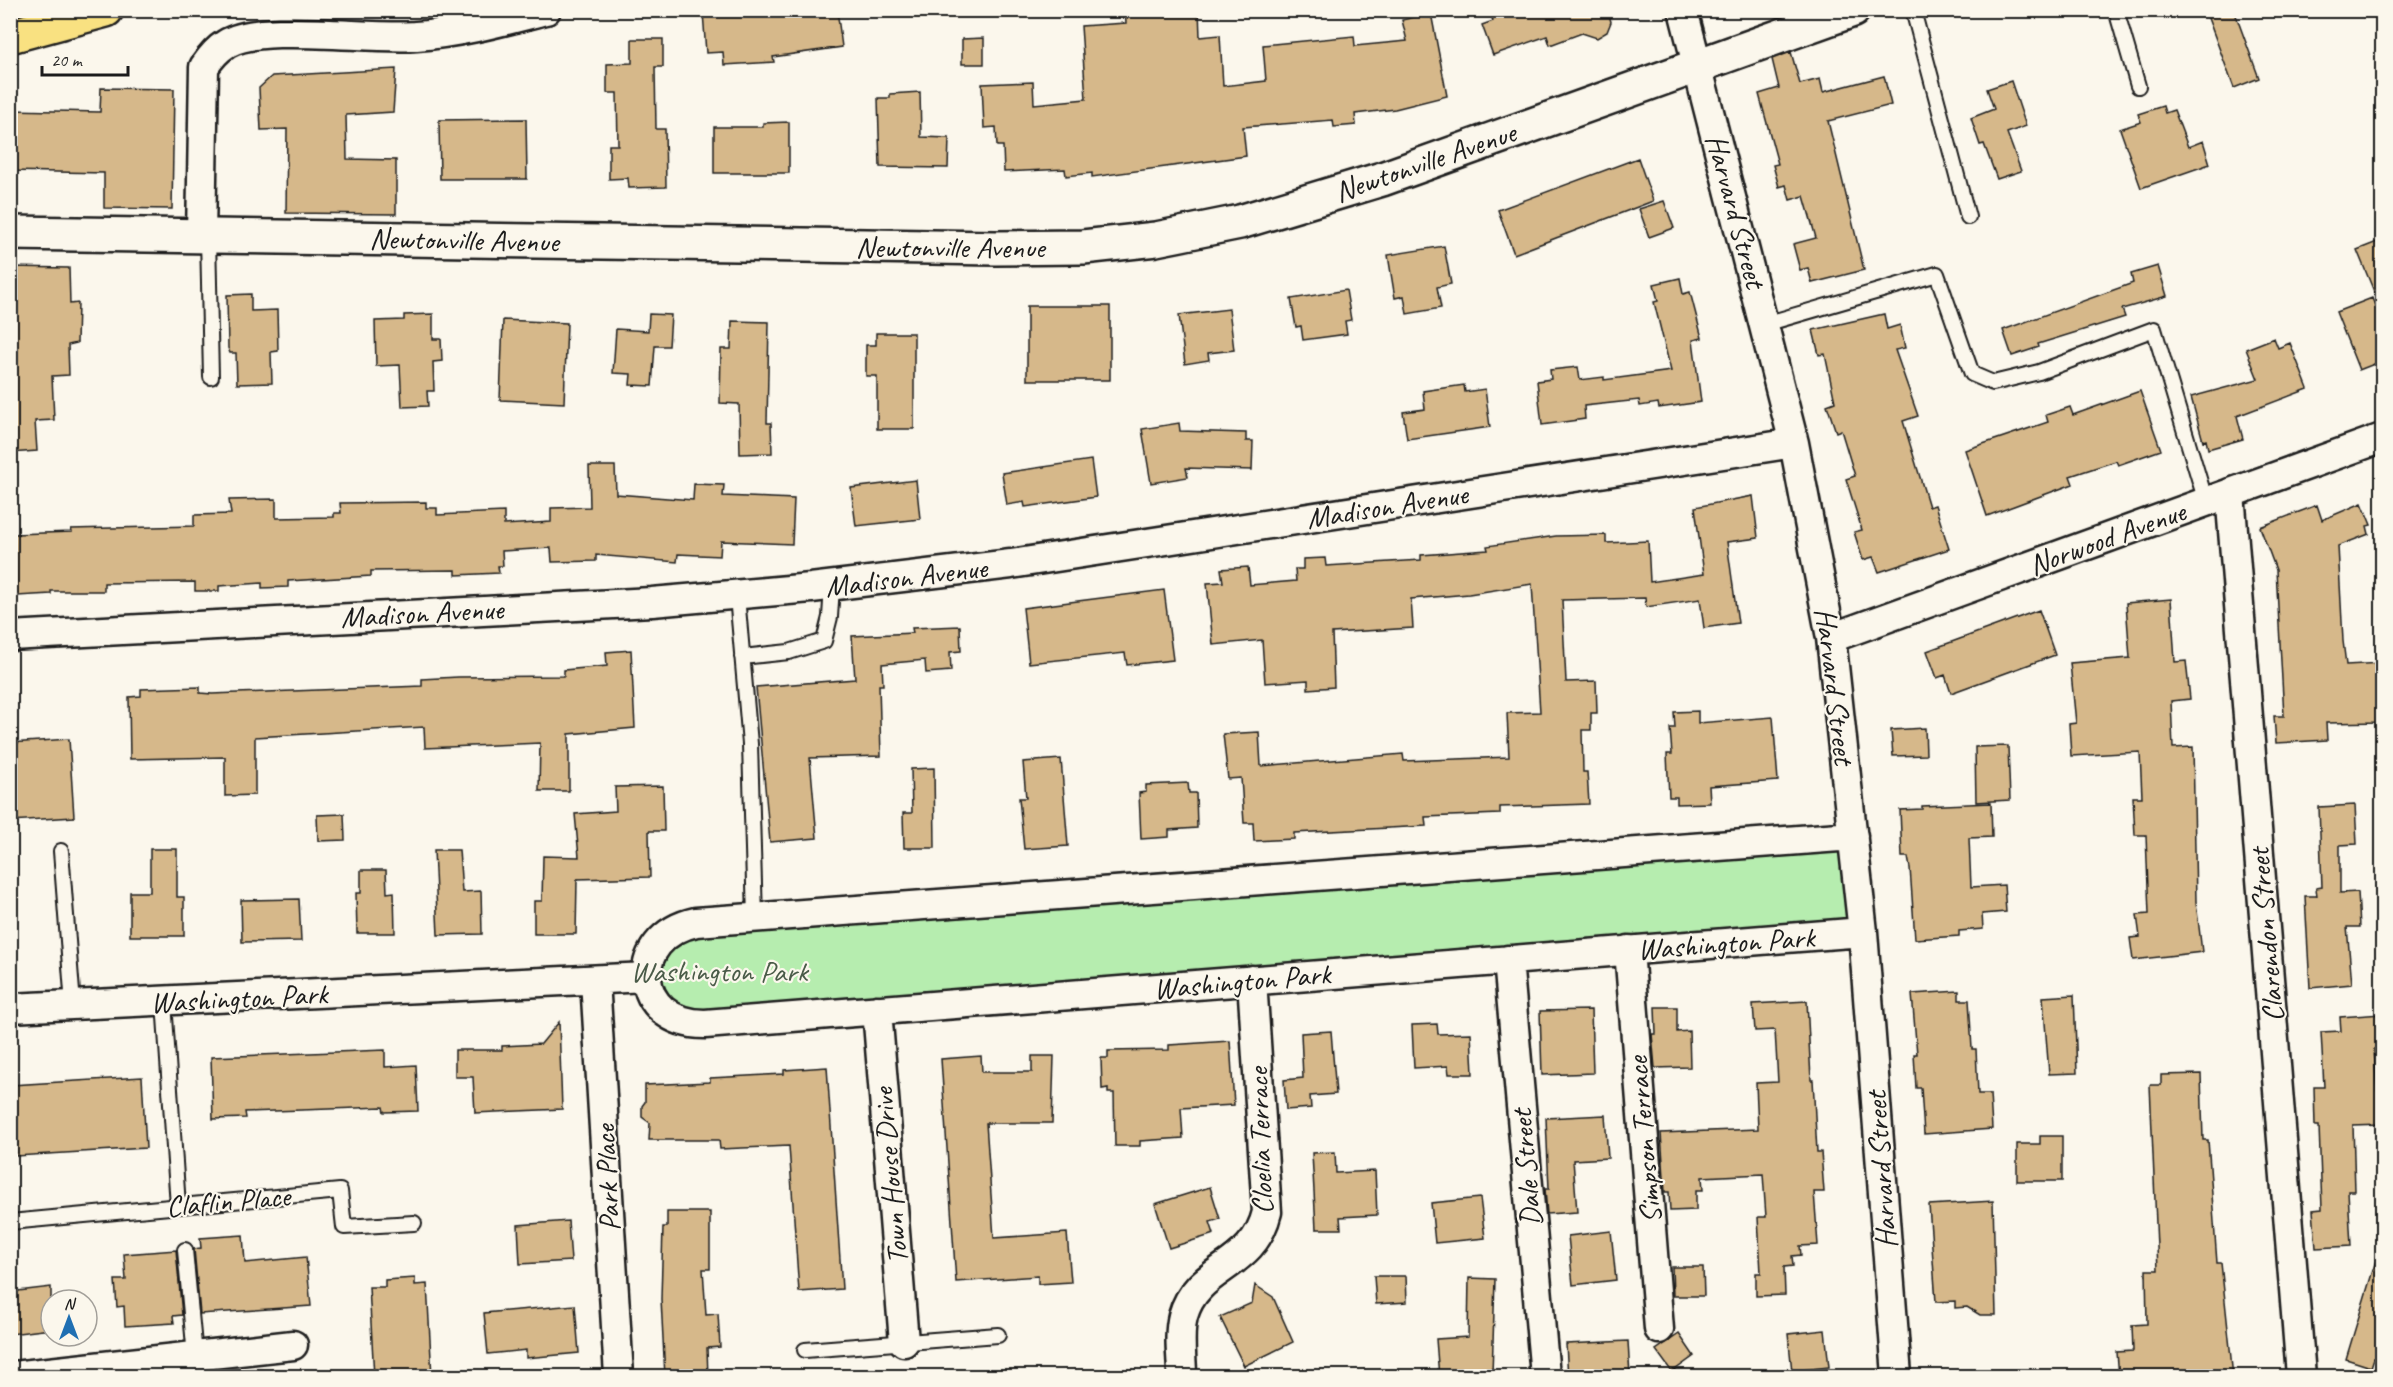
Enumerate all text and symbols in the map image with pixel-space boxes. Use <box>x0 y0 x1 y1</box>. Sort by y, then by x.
scale bar <box>42 39 128 77</box>
text: 20 m <box>51 49 84 71</box>
street label: Newtonville Avenue <box>1329 113 1523 211</box>
street label: Harvard Street <box>1697 130 1776 295</box>
street label: Newtonville Avenue <box>369 219 561 261</box>
street label: Newtonville Avenue <box>855 228 1047 266</box>
street label: Madison Avenue <box>1304 474 1473 537</box>
street label: Norwood Avenue <box>2023 491 2193 584</box>
street label: Madison Avenue <box>823 548 991 606</box>
street label: Madison Avenue <box>340 590 506 636</box>
street label: Harvard Street <box>1807 606 1864 769</box>
street label: Clarendon Street <box>2239 843 2293 1024</box>
street label: Washington Park <box>1636 918 1818 968</box>
park label: Washington Park <box>630 952 810 990</box>
street label: Washington Park <box>1152 954 1334 1008</box>
street label: Washington Park <box>150 974 331 1022</box>
street label: Simpson Terrace <box>1618 1053 1670 1225</box>
street label: Cloelia Terrace <box>1238 1065 1282 1215</box>
street label: Town House Drive <box>863 1084 917 1266</box>
street label: Harvard Street <box>1856 1087 1905 1250</box>
street label: Dale Street <box>1502 1105 1550 1228</box>
street label: Park Place <box>585 1122 629 1232</box>
street label: Claflin Place <box>164 1176 294 1225</box>
north arrow <box>39 1288 99 1348</box>
text: N <box>64 1294 77 1314</box>

